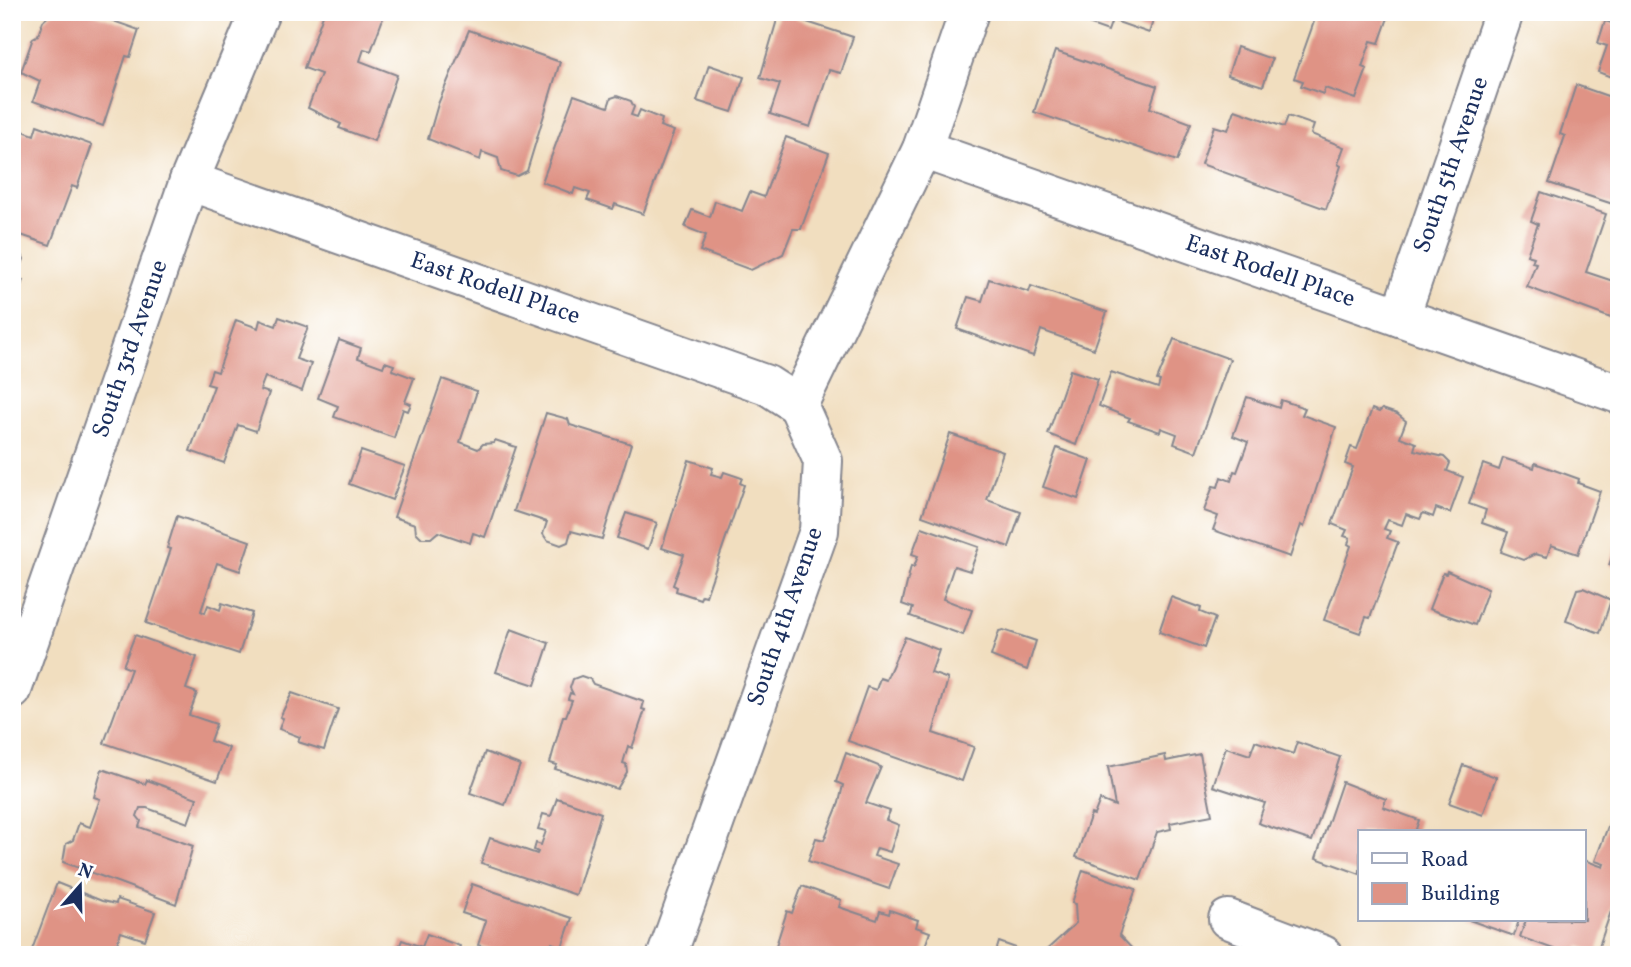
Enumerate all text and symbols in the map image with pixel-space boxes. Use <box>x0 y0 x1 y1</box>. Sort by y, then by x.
street label: South 5th Avenue <box>1406 72 1498 258</box>
street label: East Rodell Place <box>1180 227 1360 317</box>
street label: East Rodell Place <box>405 244 585 334</box>
street label: South 3rd Avenue <box>85 255 177 443</box>
street label: South 4th Avenue <box>739 523 833 711</box>
legend <box>1358 830 1586 922</box>
text: Road <box>1421 846 1468 875</box>
north arrow <box>46 852 116 922</box>
text: N <box>74 857 96 887</box>
text: Building <box>1421 880 1500 909</box>

